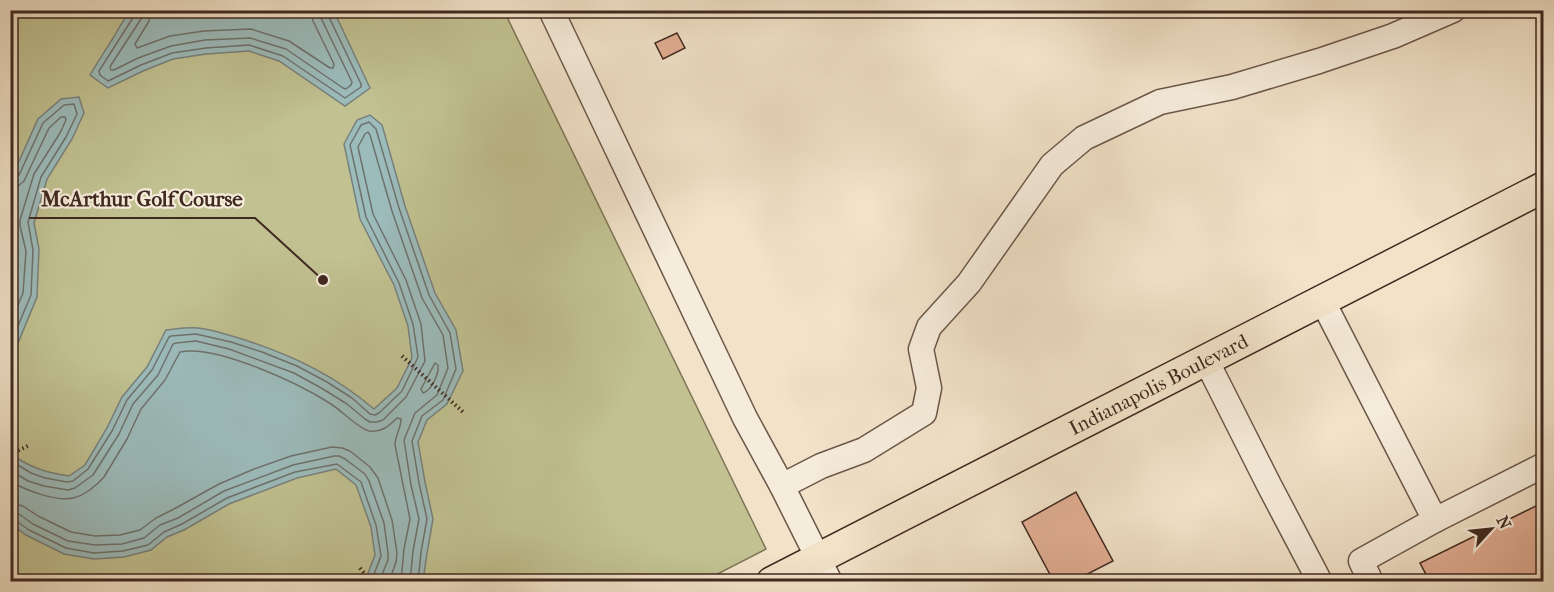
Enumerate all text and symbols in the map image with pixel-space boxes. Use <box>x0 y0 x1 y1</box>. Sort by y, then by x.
callout: McArthur Golf Course <box>29 179 255 218</box>
text: McArthur Golf Course <box>40 187 243 211</box>
street label: Indianapolis Boulevard <box>1065 328 1253 440</box>
north arrow <box>1461 499 1521 559</box>
text: N <box>1493 513 1516 533</box>

